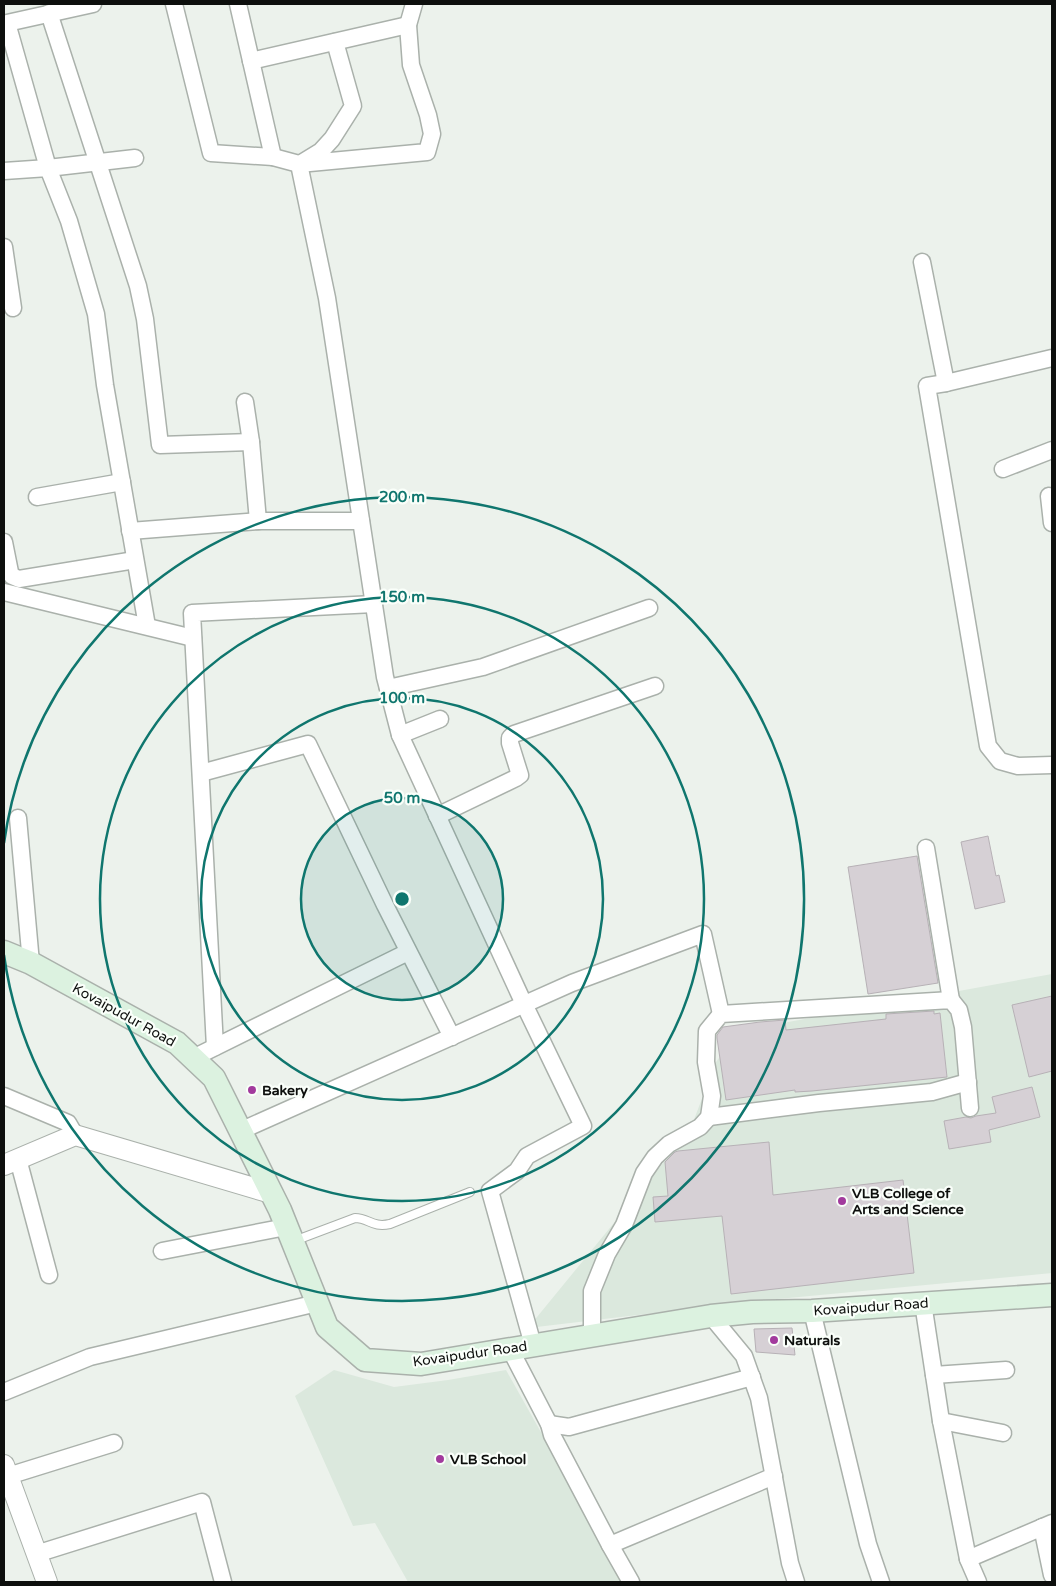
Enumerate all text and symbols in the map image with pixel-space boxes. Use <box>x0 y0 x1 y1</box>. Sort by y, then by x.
text: 200 m <box>379 488 425 506</box>
text: 150 m <box>379 588 425 606</box>
text: 100 m <box>379 689 425 707</box>
text: 50 m <box>384 789 420 807</box>
centre of rings <box>393 890 411 908</box>
street label: Kovaipudur Road <box>69 980 179 1050</box>
place label: Bakery <box>262 1082 308 1099</box>
marker: Bakery <box>246 1084 258 1096</box>
place label: VLB College of Arts and Science <box>852 1185 964 1218</box>
marker: VLB College of Arts and Science <box>836 1195 848 1207</box>
street label: Kovaipudur Road <box>813 1294 929 1320</box>
place label: Naturals <box>784 1332 841 1349</box>
marker: Naturals <box>768 1334 780 1346</box>
street label: Kovaipudur Road <box>412 1338 528 1370</box>
place label: VLB School <box>450 1451 526 1468</box>
marker: VLB School <box>434 1453 446 1465</box>

